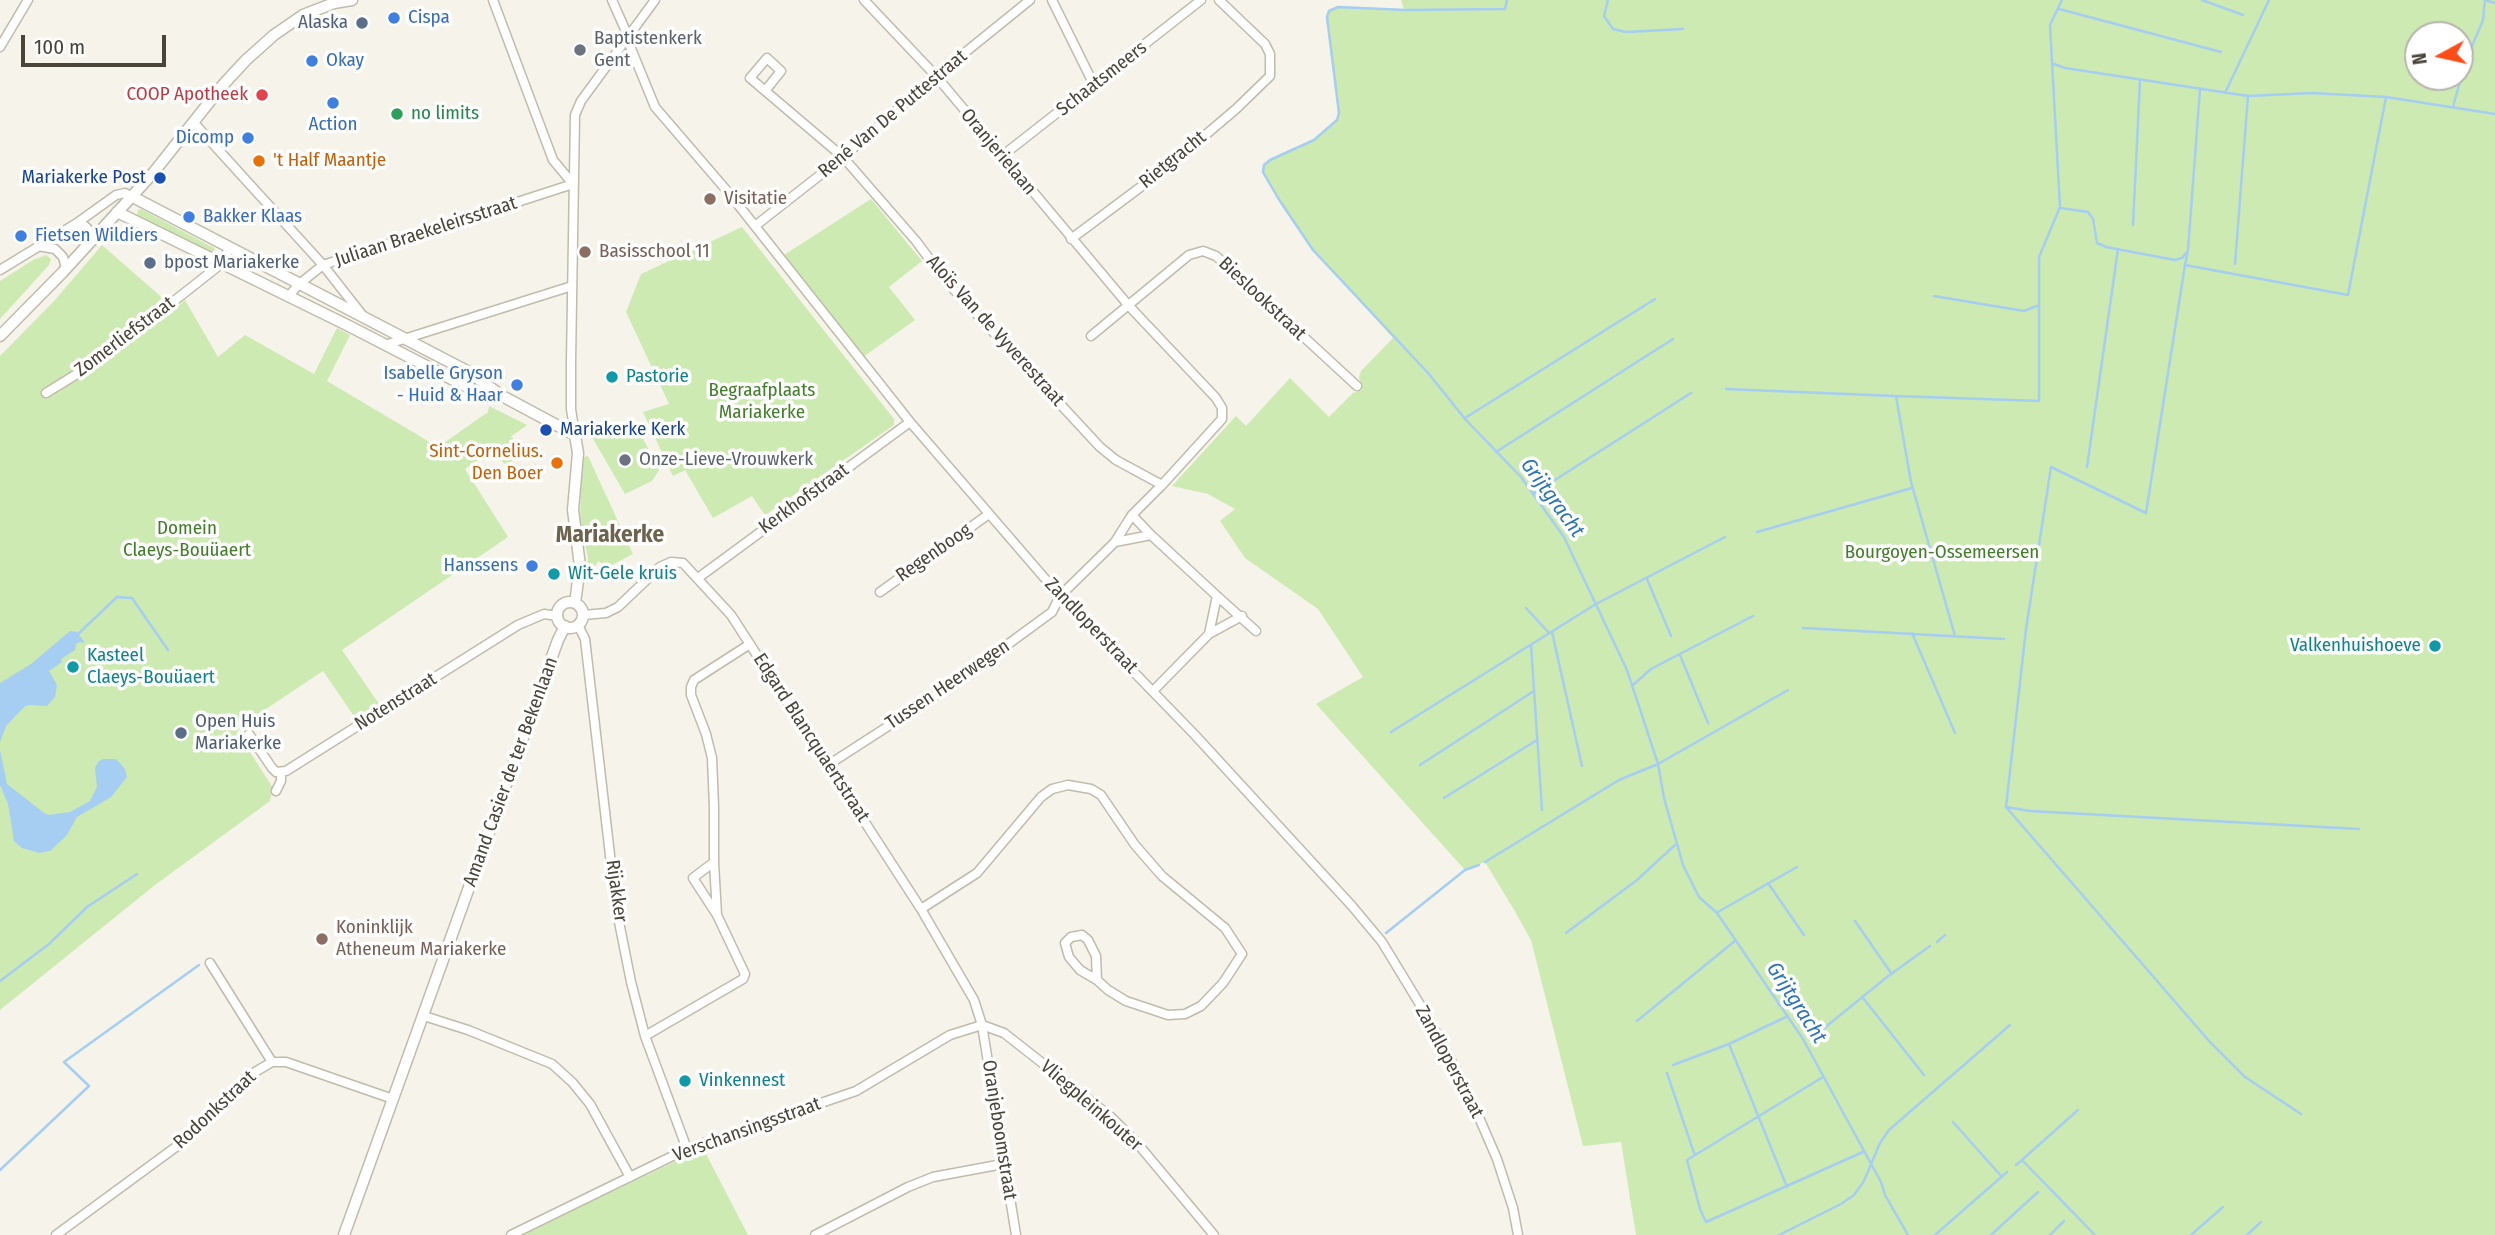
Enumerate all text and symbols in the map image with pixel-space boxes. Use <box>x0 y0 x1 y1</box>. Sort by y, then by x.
place label: Cispa <box>408 7 450 29</box>
marker: Cispa <box>386 10 402 26</box>
place label: Alaska <box>298 12 348 34</box>
marker: Alaska <box>354 15 370 31</box>
scale bar <box>24 21 170 65</box>
north arrow <box>2404 21 2474 91</box>
place label: Baptistenkerk Gent <box>594 28 702 72</box>
text: 100 m <box>34 34 85 60</box>
street label: Schaatsmeers <box>1052 37 1152 121</box>
marker: Baptistenkerk Gent <box>572 42 588 58</box>
street label: René Van De Puttestraat <box>814 45 972 183</box>
place label: Okay <box>326 50 364 72</box>
text: N <box>2408 51 2432 66</box>
marker: Okay <box>304 53 320 69</box>
place label: COOP Apotheek <box>127 84 248 106</box>
marker: COOP Apotheek <box>254 87 270 103</box>
marker: Action <box>325 95 341 111</box>
place label: no limits <box>411 103 479 125</box>
street label: Oranjerielaan <box>955 104 1041 200</box>
marker: no limits <box>389 106 405 122</box>
place label: Action <box>308 114 358 136</box>
street label: Rietgracht <box>1135 126 1211 194</box>
place label: Dicomp <box>176 127 234 149</box>
marker: Dicomp <box>240 130 256 146</box>
place label: 't Half Maantje <box>273 150 386 172</box>
marker: 't Half Maantje <box>251 153 267 169</box>
place label: Mariakerke Post <box>22 167 146 189</box>
marker: Mariakerke Post <box>152 170 168 186</box>
place label: Visitatie <box>724 188 787 210</box>
marker: Visitatie <box>702 191 718 207</box>
street label: Juliaan Braekeleirsstraat <box>332 192 520 272</box>
place label: Bakker Klaas <box>203 206 302 228</box>
marker: Bakker Klaas <box>181 209 197 225</box>
place label: Fietsen Wildiers <box>35 225 158 247</box>
marker: Fietsen Wildiers <box>13 228 29 244</box>
place label: Basisschool 11 <box>599 241 710 263</box>
marker: Basisschool 11 <box>577 244 593 260</box>
street label: Aloïs Van de Vyverestraat <box>921 251 1069 411</box>
place label: bpost Mariakerke <box>164 252 299 274</box>
street label: Bieslookstraat <box>1213 253 1311 345</box>
marker: bpost Mariakerke <box>142 255 158 271</box>
street label: Zomerliefstraat <box>71 292 179 382</box>
place label: Isabelle Gryson - Huid & Haar <box>383 363 503 407</box>
place label: Pastorie <box>626 366 689 388</box>
marker: Pastorie <box>604 369 620 385</box>
marker: Isabelle Gryson - Huid & Haar <box>509 377 525 393</box>
park label: Begraafplaats Mariakerke <box>709 380 815 424</box>
place label: Mariakerke Kerk <box>560 419 685 441</box>
marker: Mariakerke Kerk <box>538 422 554 438</box>
place label: Sint-Cornelius. Den Boer <box>429 441 543 485</box>
place label: Onze-Lieve-Vrouwkerk <box>639 449 813 471</box>
marker: Onze-Lieve-Vrouwkerk <box>617 452 633 468</box>
water label: Grijtgracht <box>1515 454 1589 542</box>
marker: Sint-Cornelius. Den Boer <box>549 455 565 471</box>
street label: Kerkhofstraat <box>755 459 853 539</box>
park label: Domein Claeys-Bouüaert <box>123 518 251 562</box>
street label: Regenboog <box>892 519 976 587</box>
district label: Mariakerke <box>556 522 664 550</box>
park label: Bourgoyen-Ossemeersen <box>1845 542 2039 564</box>
place label: Hanssens <box>444 555 518 577</box>
marker: Hanssens <box>524 558 540 574</box>
place label: Wit-Gele kruis <box>568 563 677 585</box>
marker: Wit-Gele kruis <box>546 566 562 582</box>
street label: Zandloperstraat <box>1040 573 1142 679</box>
street label: Tussen Heerwegen <box>882 635 1014 735</box>
place label: Valkenhuishoeve <box>2290 635 2421 657</box>
marker: Valkenhuishoeve <box>2427 638 2443 654</box>
place label: Kasteel Claeys-Bouüaert <box>87 645 215 689</box>
street label: Edgard Blancquaertstraat <box>748 649 874 827</box>
street label: Amand Casier de ter Bekenlaan <box>459 654 563 890</box>
marker: Kasteel Claeys-Bouüaert <box>65 659 81 675</box>
street label: Notenstraat <box>351 668 441 736</box>
place label: Open Huis Mariakerke <box>195 711 281 755</box>
marker: Open Huis Mariakerke <box>173 725 189 741</box>
street label: Rijakker <box>600 858 632 924</box>
place label: Koninklijk Atheneum Mariakerke <box>336 917 506 961</box>
marker: Koninklijk Atheneum Mariakerke <box>314 931 330 947</box>
water label: Grijtgracht <box>1760 958 1832 1048</box>
street label: Zandloperstraat <box>1410 1002 1488 1122</box>
street label: Vliegpleinkouter <box>1035 1056 1147 1156</box>
street label: Oranjeboomstraat <box>977 1058 1021 1202</box>
street label: Rodonkstraat <box>169 1066 261 1154</box>
place label: Vinkennest <box>699 1070 785 1092</box>
marker: Vinkennest <box>677 1073 693 1089</box>
street label: Verschansingsstraat <box>670 1093 824 1167</box>

